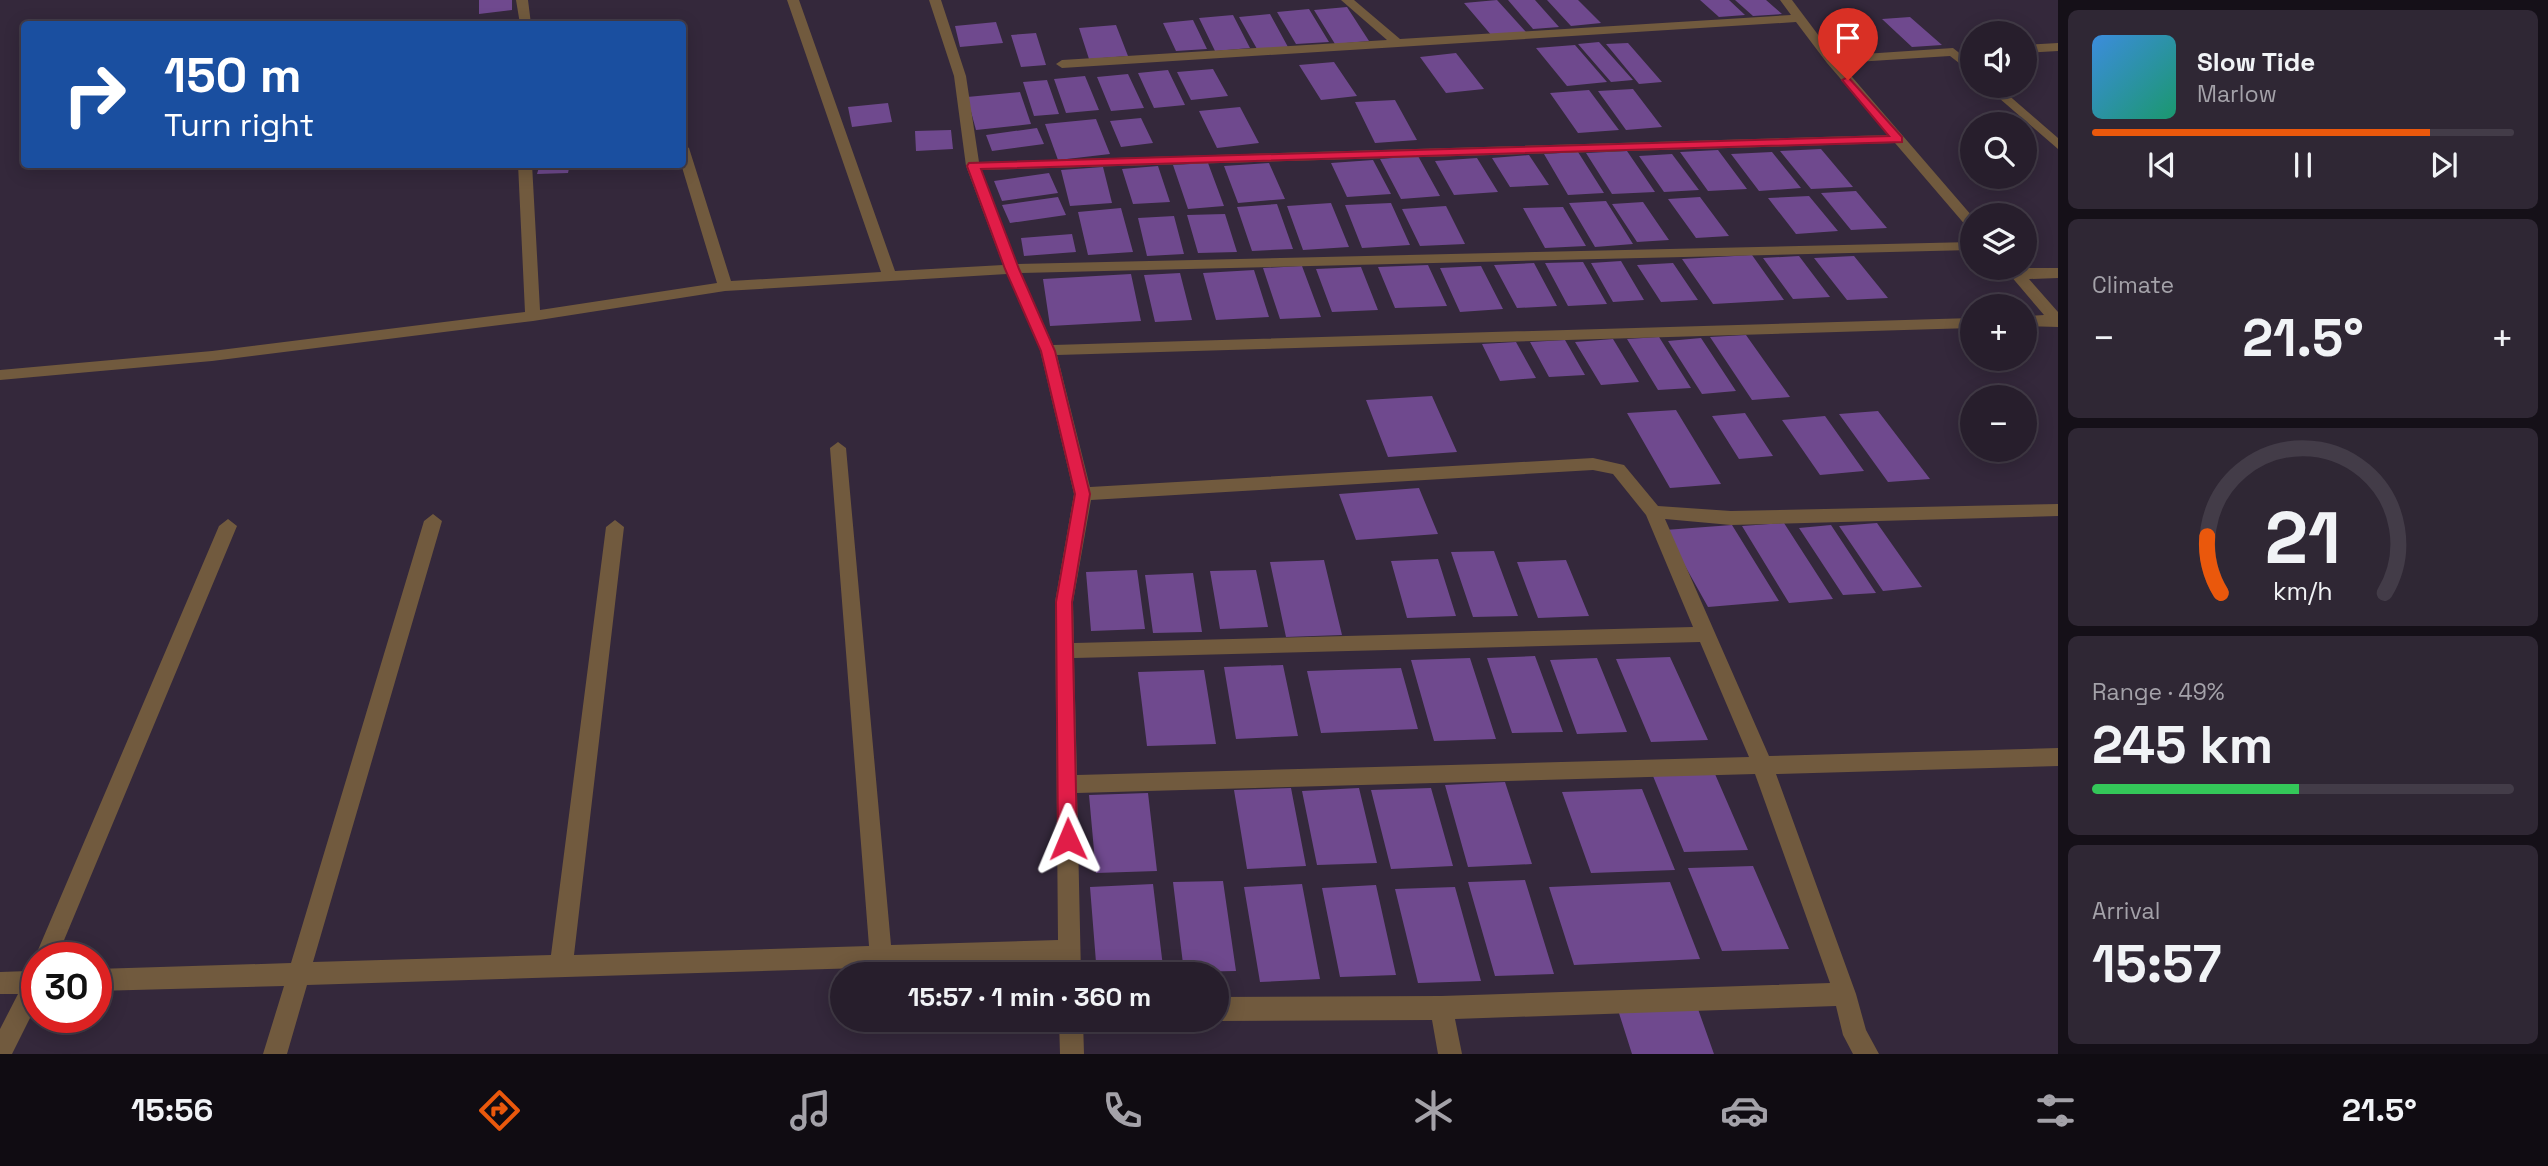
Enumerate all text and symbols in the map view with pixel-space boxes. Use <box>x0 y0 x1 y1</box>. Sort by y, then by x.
pin <box>1818 8 1878 80</box>
icon: arrive <box>1829 19 1867 57</box>
map controls <box>1960 21 2037 462</box>
button: sound <box>1960 21 2037 98</box>
text: 150 m <box>164 44 302 106</box>
text: Slow Tide <box>2197 45 2315 79</box>
icon: right <box>49 49 140 140</box>
text: Marlow <box>2197 79 2277 109</box>
text: Turn right <box>164 105 314 145</box>
button: search <box>1960 112 2037 189</box>
icon: previous <box>2143 146 2181 184</box>
icon: pause <box>2284 146 2322 184</box>
icon: next <box>2425 146 2463 184</box>
button: layers <box>1960 203 2037 280</box>
text: Climate <box>2092 270 2174 300</box>
button: + <box>1960 294 2037 371</box>
text: 21.5° <box>2242 305 2364 371</box>
text: − <box>2092 314 2116 362</box>
text: + <box>2490 314 2514 362</box>
button: − <box>1960 385 2037 462</box>
text: 21 <box>2265 491 2341 584</box>
text: km/h <box>2273 575 2333 607</box>
text: Range · 49% <box>2092 677 2225 707</box>
text: 245 km <box>2092 712 2273 778</box>
position arrow <box>1031 802 1105 876</box>
text: Arrival <box>2092 896 2160 926</box>
text: 15:57 <box>2092 931 2222 997</box>
speed limit sign: 30 <box>21 942 112 1033</box>
text: 15:57 · 1 min · 360 m <box>908 980 1151 1014</box>
icon: directions <box>475 1086 524 1135</box>
icon: music <box>786 1086 835 1135</box>
icon: phone <box>1098 1086 1147 1135</box>
icon: climate <box>1409 1086 1458 1135</box>
icon: car <box>1720 1086 1769 1135</box>
icon: filters <box>2031 1086 2080 1135</box>
text: 15:56 <box>131 1090 213 1130</box>
text: 21.5° <box>2342 1090 2417 1130</box>

